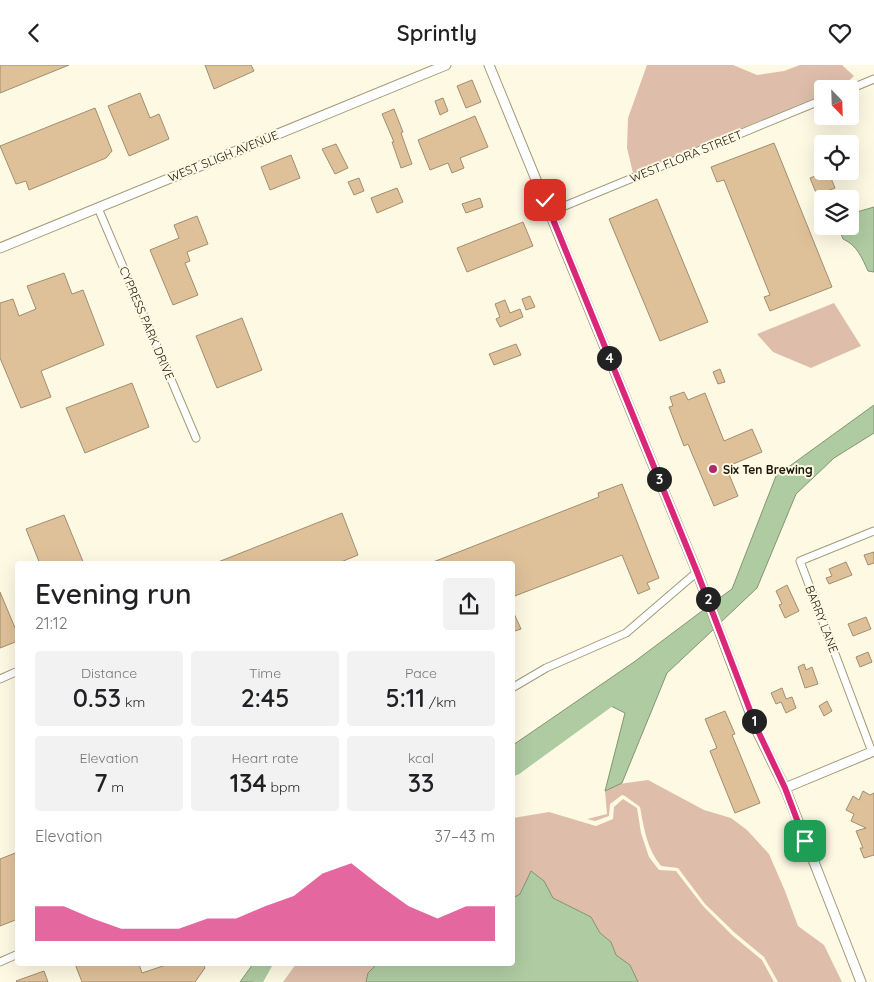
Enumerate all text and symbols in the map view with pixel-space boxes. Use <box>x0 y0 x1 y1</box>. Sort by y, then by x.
icon: back <box>20 19 48 47</box>
text: Sprintly <box>397 19 477 47</box>
icon: heart <box>826 19 854 47</box>
north arrow <box>814 80 859 125</box>
map controls <box>814 80 859 235</box>
street label: WEST SLIGH AVENUE <box>166 127 281 185</box>
street label: WEST FLORA STREET <box>628 127 744 185</box>
button: locate <box>814 135 859 180</box>
pin <box>524 179 566 221</box>
icon: check <box>531 186 559 214</box>
button: layers <box>814 190 859 235</box>
street label: CYPRESS PARK DRIVE <box>116 264 178 382</box>
pin: 4 <box>596 345 622 371</box>
text: 4 <box>605 349 614 367</box>
place label: Six Ten Brewing <box>723 462 813 477</box>
marker: Six Ten Brewing <box>707 463 719 475</box>
pin: 3 <box>646 467 672 491</box>
text: 3 <box>656 470 663 488</box>
text: Evening run <box>35 576 192 611</box>
button: share <box>443 578 495 630</box>
street label: BARRY LANE <box>802 583 842 655</box>
pin: 2 <box>696 587 720 611</box>
text: 2 <box>705 590 712 608</box>
text: 21:12 <box>35 613 68 633</box>
text: Distance <box>81 664 137 682</box>
text: Time <box>249 664 281 682</box>
text: Pace <box>405 664 437 682</box>
text: 0.53 <box>73 682 121 713</box>
text: 2:45 <box>241 682 289 713</box>
text: 5:11 <box>386 682 425 713</box>
text: km <box>121 693 145 711</box>
text: /km <box>425 693 456 711</box>
pin: 1 <box>742 709 766 733</box>
text: 1 <box>752 712 757 730</box>
text: Elevation <box>79 749 139 767</box>
text: Heart rate <box>232 749 298 767</box>
text: kcal <box>408 749 434 767</box>
text: 7 <box>94 767 107 798</box>
text: 134 <box>230 767 267 798</box>
text: 33 <box>408 767 434 798</box>
text: m <box>107 778 124 796</box>
text: bpm <box>267 778 300 796</box>
pin <box>784 820 826 862</box>
text: Elevation <box>35 826 102 846</box>
text: 37–43 m <box>434 826 495 846</box>
icon: arrive <box>791 827 819 855</box>

